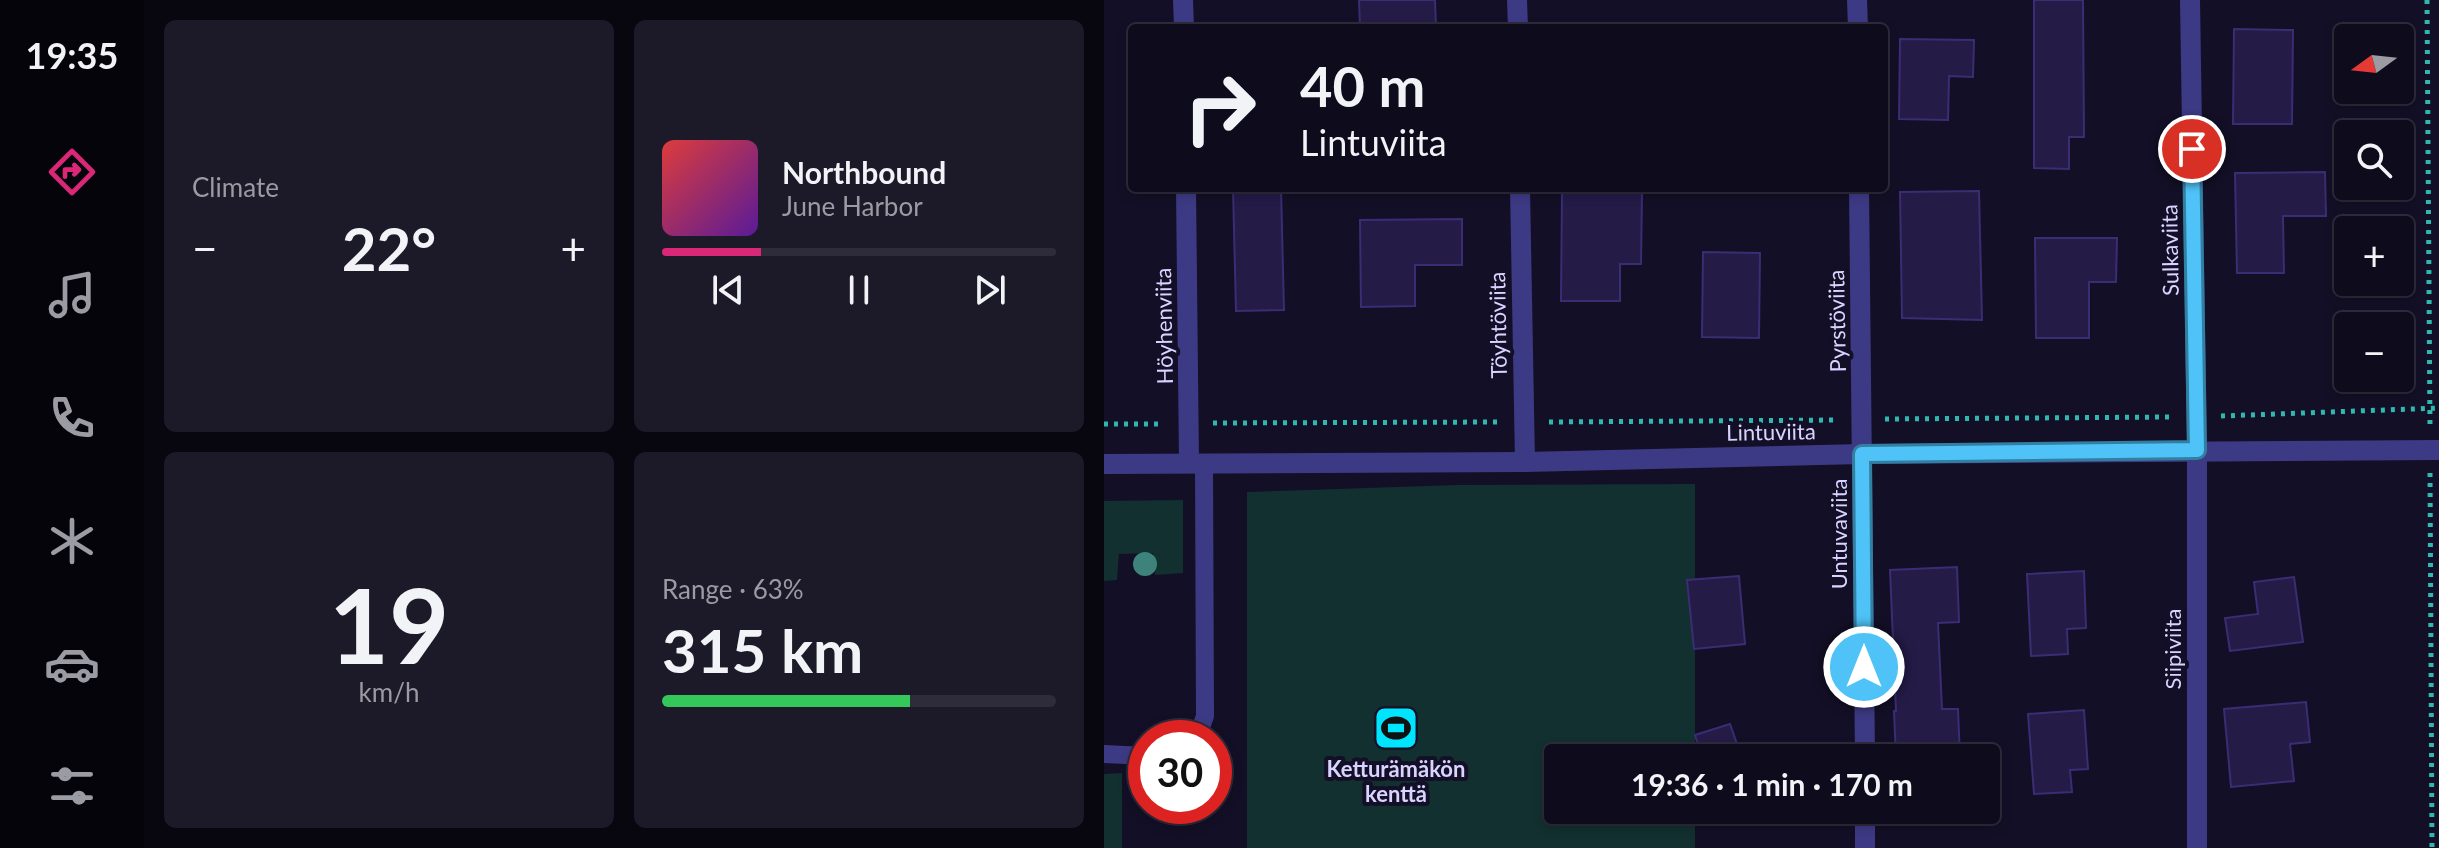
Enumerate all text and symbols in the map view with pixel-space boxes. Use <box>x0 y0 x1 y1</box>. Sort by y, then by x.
north arrow <box>2334 24 2414 104</box>
map controls <box>2334 24 2414 392</box>
text: 19:35 <box>26 33 118 77</box>
text: 40 m <box>1300 52 1425 119</box>
icon: right <box>1168 56 1272 160</box>
pin <box>2158 115 2226 183</box>
text: Lintuviita <box>1300 120 1447 164</box>
button: search <box>2334 120 2414 200</box>
icon: arrive <box>2170 127 2214 171</box>
icon: directions <box>44 144 100 200</box>
text: Northbound <box>782 154 946 190</box>
text: Climate <box>192 171 279 203</box>
text: June Harbor <box>782 190 923 222</box>
street label: Sulkaviita <box>2155 204 2184 296</box>
text: 22° <box>342 212 436 284</box>
button: + <box>2334 216 2414 296</box>
text: − <box>192 222 218 274</box>
text: + <box>560 222 586 274</box>
icon: music <box>44 267 100 323</box>
street label: Höyhenviita <box>1149 267 1178 385</box>
icon: previous <box>706 268 750 312</box>
icon: pause <box>837 268 881 312</box>
icon: next <box>968 268 1012 312</box>
street label: Pyrstöviita <box>1822 269 1851 373</box>
street label: Töyhtöviita <box>1483 271 1512 379</box>
button: − <box>2334 312 2414 392</box>
icon: phone <box>44 390 100 446</box>
street label: Lintuviita <box>1726 417 1816 446</box>
street label: Untuvaviita <box>1825 479 1852 589</box>
icon: climate <box>44 513 100 569</box>
text: 19 <box>329 561 449 686</box>
text: Range · 63% <box>662 573 804 605</box>
street label: Siipiviita <box>2159 609 2186 689</box>
text: 315 km <box>662 614 863 686</box>
position arrow <box>1822 625 1906 709</box>
icon: car <box>44 636 100 692</box>
text: km/h <box>359 676 419 708</box>
sports icon: Ketturämäkön kenttä <box>1372 704 1420 752</box>
speed limit sign: 30 <box>1128 720 1232 824</box>
place label: Ketturämäkön kenttä <box>1327 755 1465 807</box>
icon: filters <box>44 758 100 814</box>
text: 19:36 · 1 min · 170 m <box>1631 766 1913 802</box>

